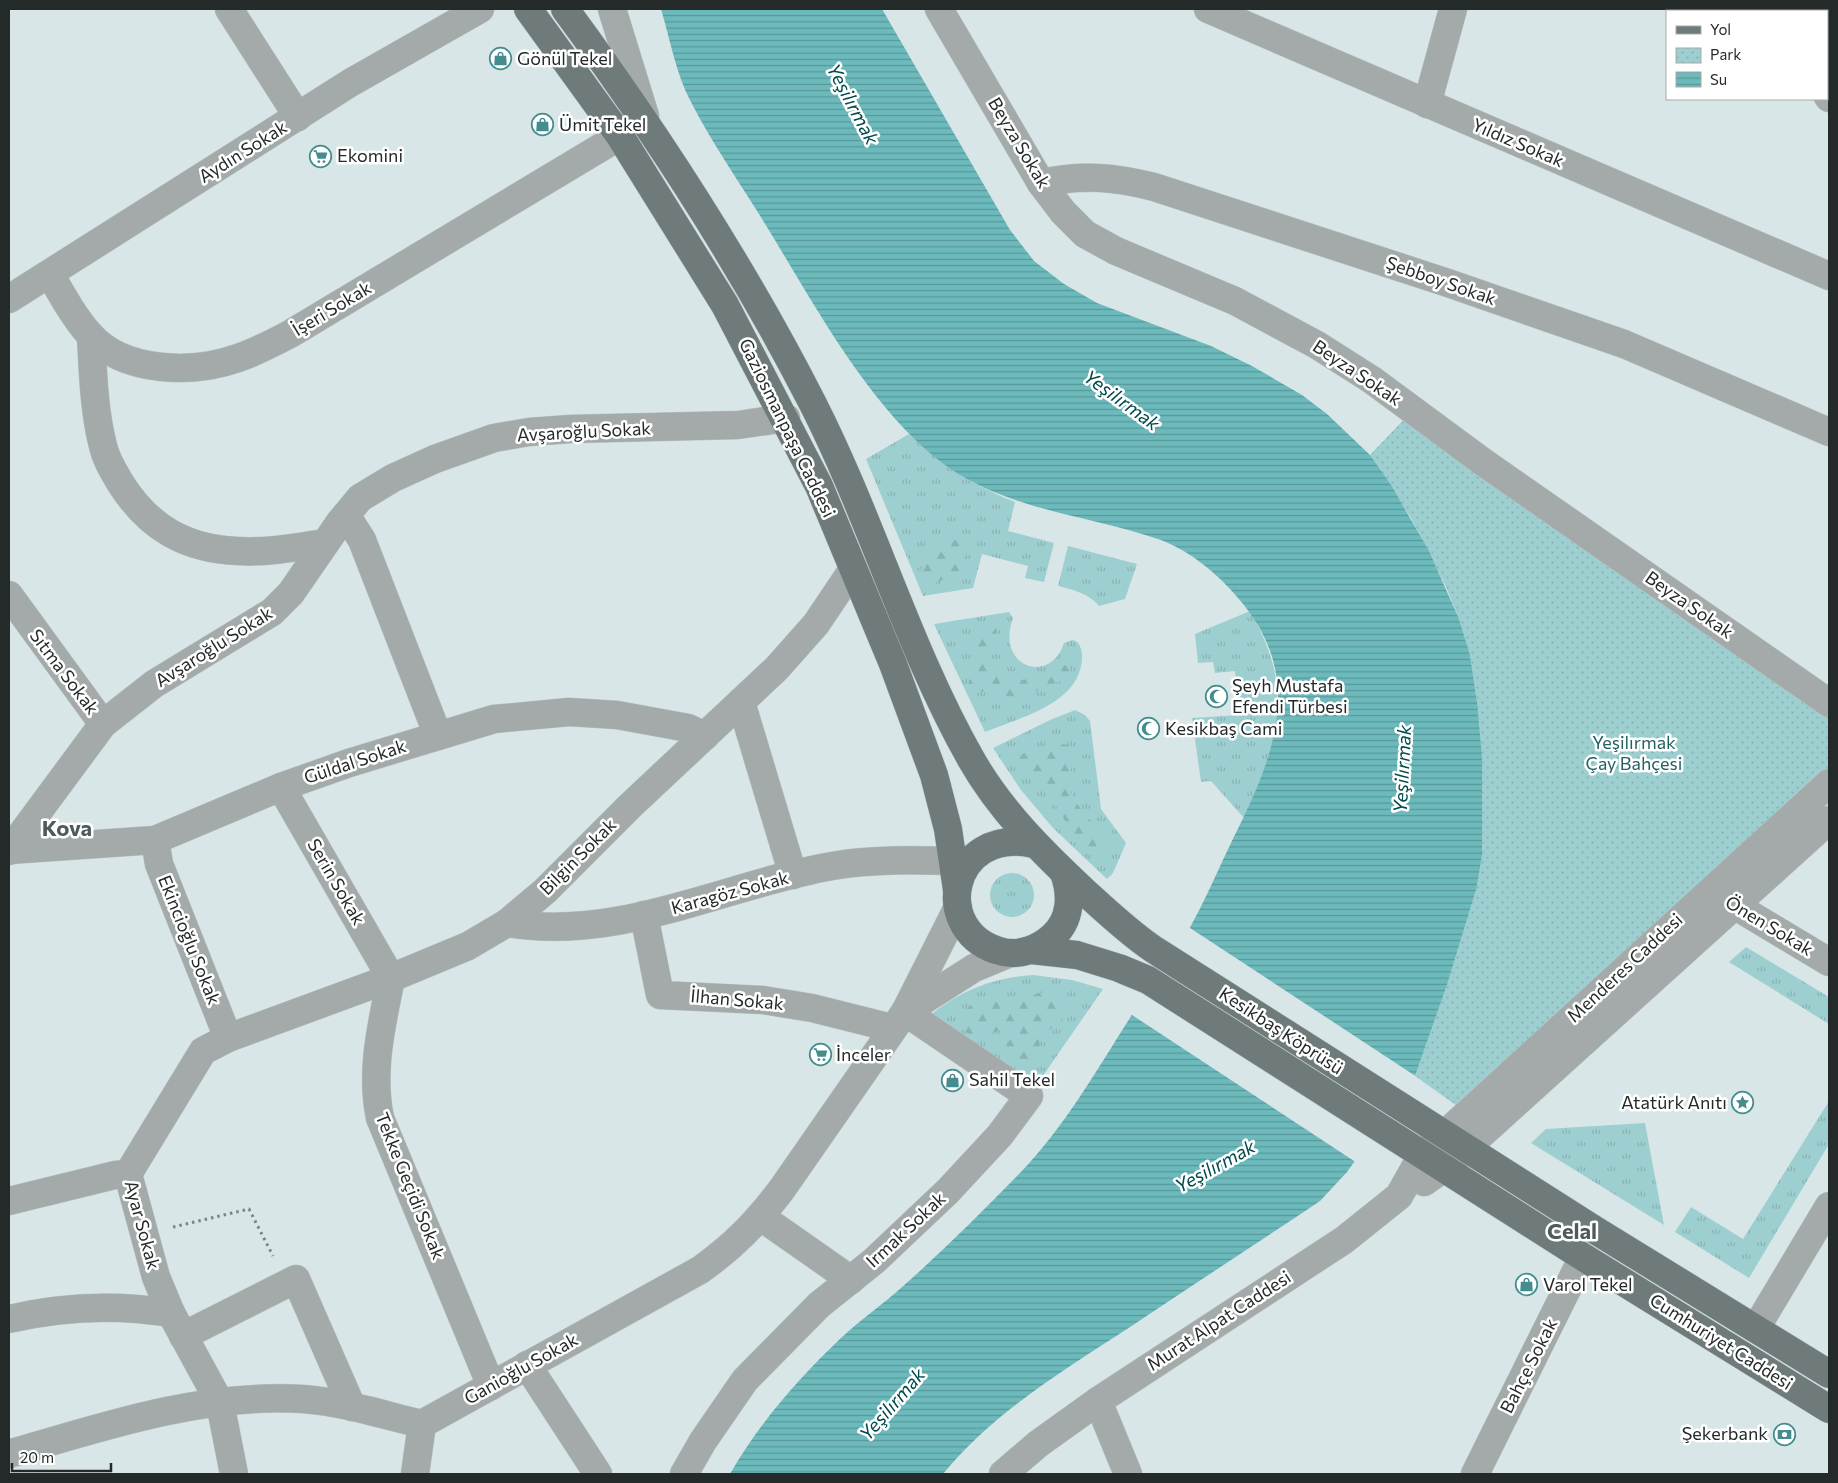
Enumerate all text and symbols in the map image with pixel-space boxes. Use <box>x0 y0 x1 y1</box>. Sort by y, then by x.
legend <box>1666 10 1828 100</box>
text: Yol <box>1710 20 1731 38</box>
text: Park <box>1710 45 1741 63</box>
shop icon: Gönül Tekel <box>489 47 513 71</box>
place label: Gönül Tekel <box>517 47 612 69</box>
water label: Yeşilırmak <box>823 59 885 149</box>
text: Su <box>1710 70 1727 88</box>
street label: Beyza Sokak <box>984 93 1056 192</box>
shop icon: Ümit Tekel <box>531 113 555 137</box>
place label: Ümit Tekel <box>559 113 646 135</box>
street label: Yıldız Sokak <box>1469 113 1568 171</box>
street label: Aydın Sokak <box>194 115 291 187</box>
supermarket icon: Ekomini <box>309 144 333 168</box>
place label: Ekomini <box>337 144 403 166</box>
street label: Şebboy Sokak <box>1383 251 1499 309</box>
street label: İşeri Sokak <box>288 276 375 340</box>
street label: Beyza Sokak <box>1309 334 1406 410</box>
street label: Gaziosmanpaşa Caddesi <box>735 335 841 521</box>
water label: Yeşilırmak <box>1080 364 1165 435</box>
street label: Avşaroğlu Sokak <box>516 416 652 445</box>
street label: Beyza Sokak <box>1641 566 1738 643</box>
street label: Avşaroğlu Sokak <box>151 601 276 691</box>
street label: Sıtma Sokak <box>26 624 104 719</box>
place label: Şeyh Mustafa Efendi Türbesi <box>1232 674 1348 717</box>
mosque icon: Şeyh Mustafa Efendi Türbesi <box>1204 684 1228 708</box>
mosque icon: Kesikbaş Cami <box>1137 717 1161 741</box>
place label: Kesikbaş Cami <box>1165 717 1282 739</box>
water label: Yeşilırmak <box>1388 723 1415 814</box>
park label: Yeşilırmak Çay Bahçesi <box>1586 731 1682 774</box>
street label: Güldal Sokak <box>301 734 409 788</box>
street label: Bilgin Sokak <box>534 813 620 899</box>
district label: Kova <box>42 814 92 841</box>
street label: Serin Sokak <box>303 834 370 929</box>
street label: Karagöz Sokak <box>669 866 791 918</box>
street label: Ekincioğlu Sokak <box>154 872 226 1008</box>
street label: Önen Sokak <box>1722 890 1818 960</box>
street label: Menderes Caddesi <box>1562 908 1687 1026</box>
street label: Kesikbaş Köprüsü <box>1215 982 1348 1078</box>
street label: İlhan Sokak <box>690 984 785 1014</box>
supermarket icon: İnceler <box>808 1043 832 1067</box>
place label: İnceler <box>836 1043 891 1065</box>
shop icon: Sahil Tekel <box>941 1068 965 1092</box>
place label: Sahil Tekel <box>969 1068 1055 1090</box>
place label: Atatürk Anıtı <box>1621 1091 1727 1113</box>
place icon: Atatürk Anıtı <box>1731 1091 1755 1115</box>
street label: Tekke Geçidi Sokak <box>371 1109 451 1263</box>
water label: Yeşilırmak <box>1170 1134 1260 1197</box>
street label: Ayar Sokak <box>121 1178 165 1272</box>
street label: Irmak Sokak <box>861 1187 950 1272</box>
district label: Celal <box>1547 1217 1597 1244</box>
street label: Murat Alpat Caddesi <box>1142 1265 1295 1375</box>
shop icon: Varol Tekel <box>1515 1273 1539 1297</box>
place label: Varol Tekel <box>1543 1273 1633 1295</box>
street label: Cumhuriyet Caddesi <box>1646 1288 1797 1394</box>
street label: Bahçe Sokak <box>1495 1314 1561 1417</box>
street label: Ganioğlu Sokak <box>460 1328 581 1408</box>
water label: Yeşilırmak <box>854 1362 930 1445</box>
place label: Şekerbank <box>1682 1422 1768 1444</box>
bank icon: Şekerbank <box>1772 1422 1796 1446</box>
scale bar <box>12 1440 111 1472</box>
text: 20 m <box>20 1448 54 1466</box>

